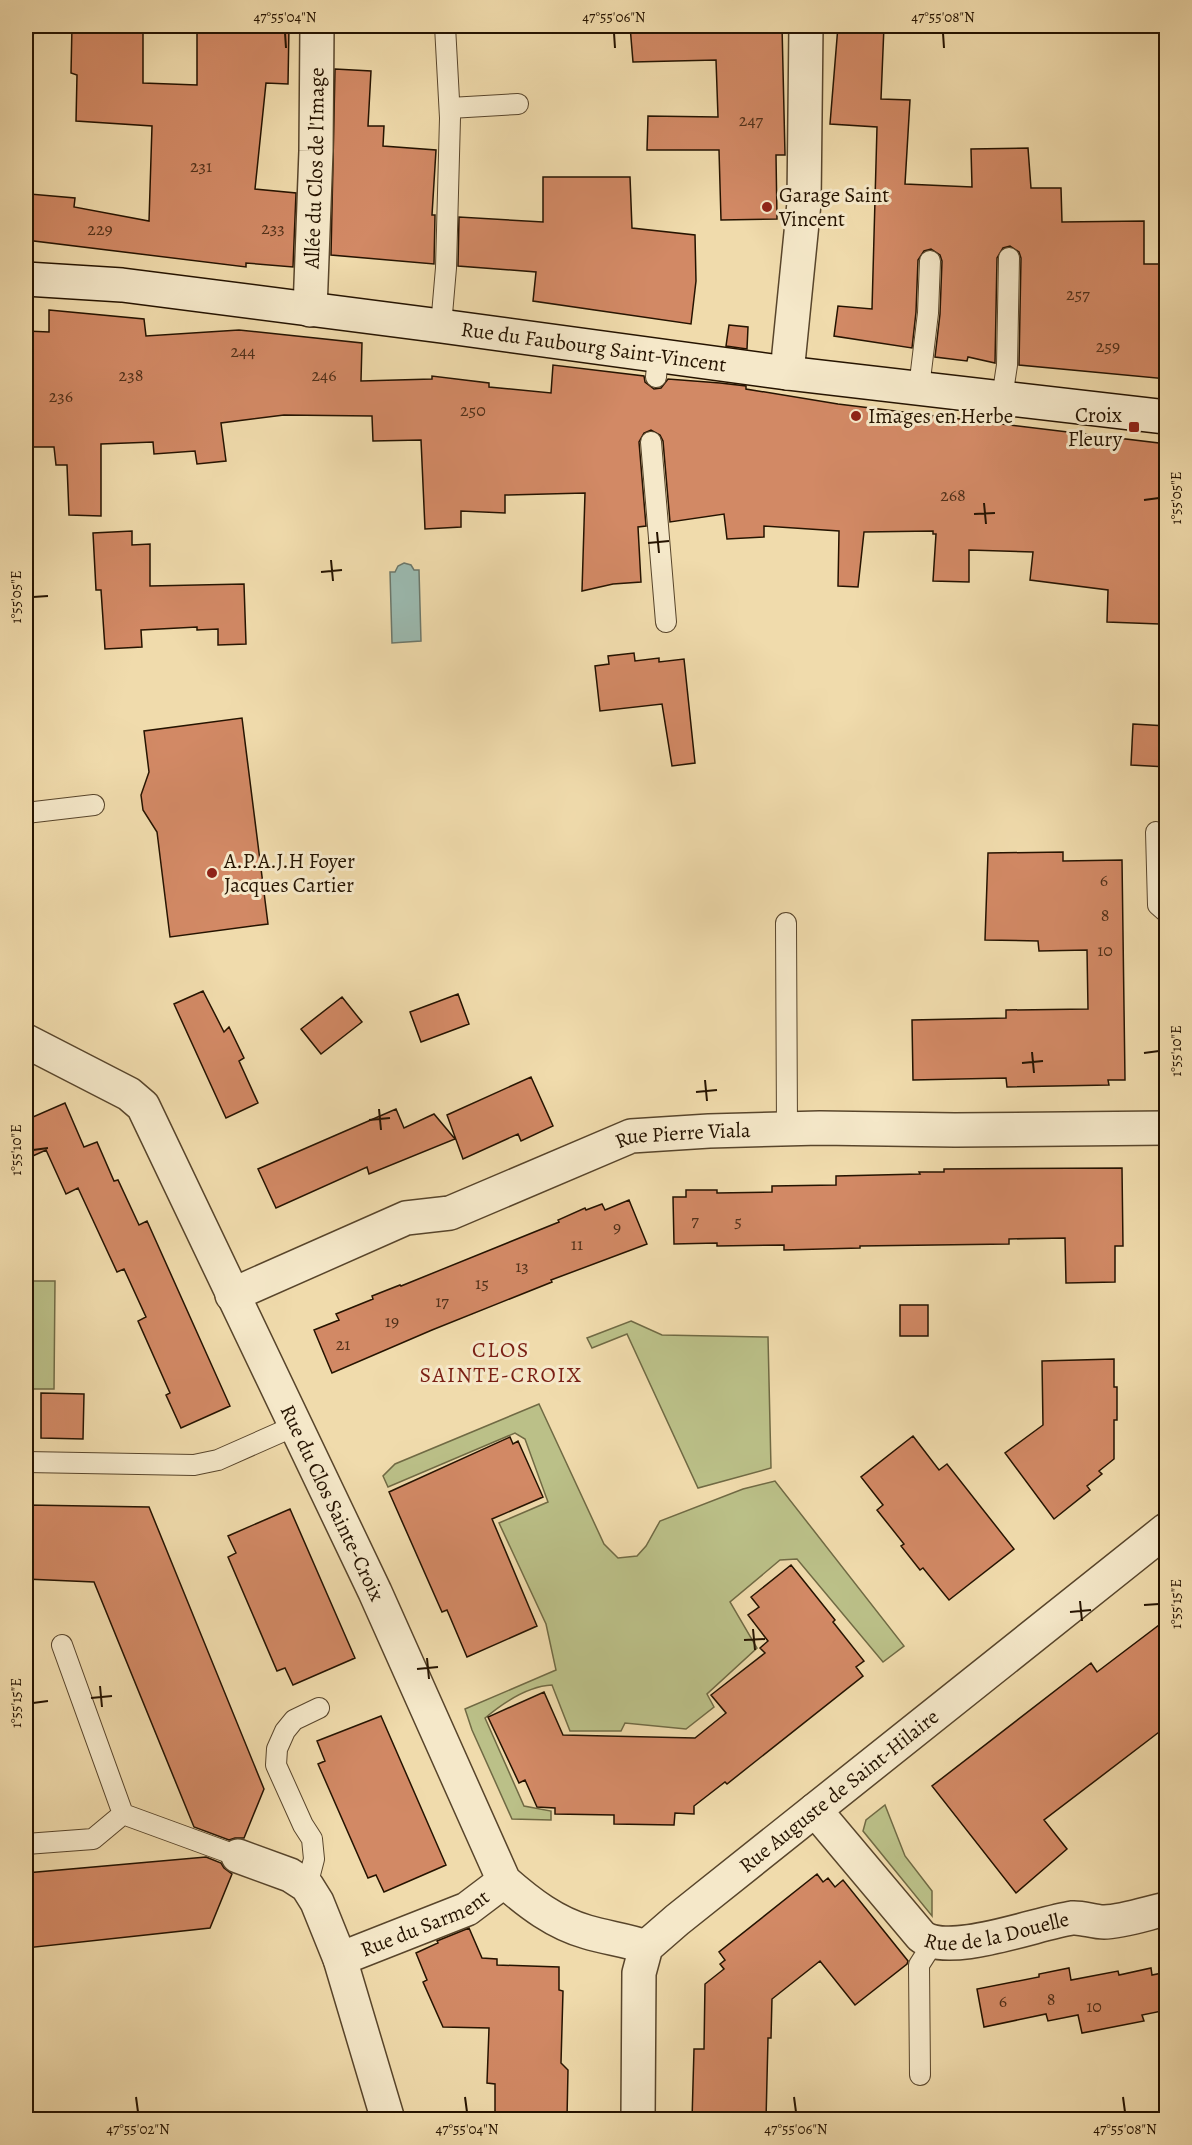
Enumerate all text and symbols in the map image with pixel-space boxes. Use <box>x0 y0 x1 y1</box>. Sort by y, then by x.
text: 47°55'04"N <box>253 7 317 27</box>
text: 47°55'06"N <box>582 7 646 27</box>
text: 47°55'08"N <box>911 7 975 27</box>
street label: Allée du Clos de l'Image <box>298 67 331 270</box>
house number: 247 <box>739 108 764 132</box>
house number: 231 <box>190 154 212 178</box>
place label: Garage Saint Vincent <box>778 181 889 233</box>
marker: Garage Saint Vincent <box>760 200 774 214</box>
house number: 233 <box>261 216 285 240</box>
house number: 229 <box>87 217 113 241</box>
house number: 257 <box>1066 282 1090 306</box>
street label: Rue du Faubourg Saint-Vincent <box>459 315 728 379</box>
house number: 259 <box>1096 334 1120 358</box>
house number: 244 <box>231 339 255 363</box>
house number: 238 <box>119 363 143 387</box>
house number: 246 <box>311 363 337 387</box>
house number: 236 <box>49 384 73 408</box>
house number: 250 <box>460 398 486 422</box>
place label: Croix Fleury <box>1068 401 1123 453</box>
place label: Images en Herbe <box>868 402 1013 430</box>
marker: Images en Herbe <box>849 409 863 423</box>
marker: Croix Fleury <box>1127 420 1141 434</box>
text: 1°55'05"E <box>1166 472 1186 524</box>
house number: 268 <box>940 483 966 507</box>
text: 1°55'05"E <box>6 571 26 623</box>
place label: A.P.A.J.H Foyer Jacques Cartier <box>223 847 355 899</box>
marker: A.P.A.J.H Foyer Jacques Cartier <box>205 866 219 880</box>
house number: 6 <box>1100 868 1108 892</box>
house number: 8 <box>1101 903 1109 927</box>
house number: 10 <box>1097 938 1113 962</box>
text: 1°55'10"E <box>1166 1025 1186 1077</box>
street label: Rue Pierre Viala <box>611 1116 751 1155</box>
text: 1°55'10"E <box>6 1124 26 1176</box>
house number: 7 <box>691 1208 699 1232</box>
house number: 5 <box>734 1209 742 1233</box>
house number: 9 <box>613 1215 621 1239</box>
house number: 11 <box>571 1232 583 1256</box>
house number: 13 <box>515 1254 529 1278</box>
house number: 15 <box>475 1271 489 1295</box>
house number: 17 <box>435 1289 449 1313</box>
house number: 19 <box>385 1309 399 1333</box>
house number: 21 <box>336 1332 350 1356</box>
district label: CLOS SAINTE-CROIX <box>419 1335 583 1390</box>
street label: Rue du Clos Sainte-Croix <box>274 1400 391 1605</box>
text: 1°55'15"E <box>1166 1579 1186 1629</box>
text: 1°55'15"E <box>6 1678 26 1728</box>
street label: Rue Auguste de Saint-Hilaire <box>733 1703 945 1879</box>
street label: Rue du Sarment <box>356 1883 495 1964</box>
street label: Rue de la Douelle <box>921 1905 1072 1957</box>
house number: 8 <box>1047 1987 1055 2011</box>
house number: 6 <box>999 1989 1007 2013</box>
house number: 10 <box>1086 1994 1102 2018</box>
text: 47°55'02"N <box>106 2119 170 2139</box>
text: 47°55'04"N <box>435 2119 499 2139</box>
text: 47°55'06"N <box>764 2119 828 2139</box>
text: 47°55'08"N <box>1093 2119 1157 2139</box>

